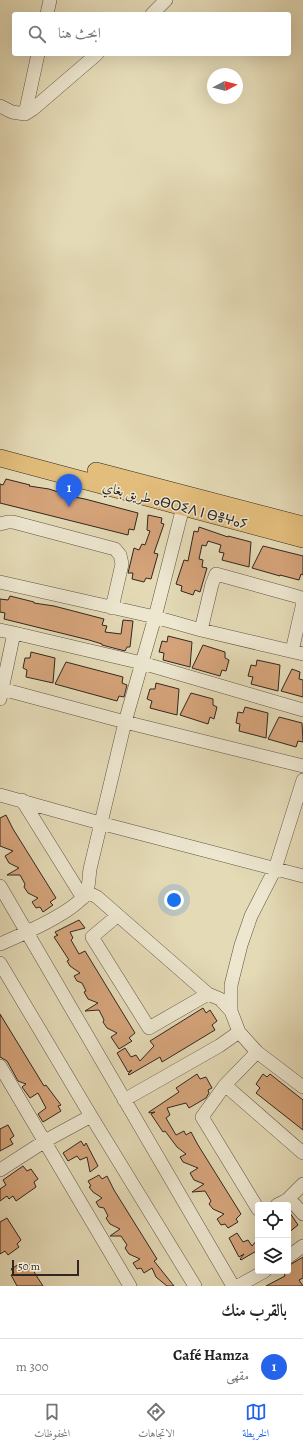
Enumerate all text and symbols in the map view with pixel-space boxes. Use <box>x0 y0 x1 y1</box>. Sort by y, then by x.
search box <box>12 12 291 56</box>
icon: search <box>26 23 48 45</box>
text: ابحث هنا <box>58 23 101 43</box>
north arrow <box>207 68 243 104</box>
pin: 1 <box>56 474 82 507</box>
street label: طريق بغاي ⴰⴱⵔⵉⴷ ⵏ ⴱⴻⵖⴰⵢ <box>100 477 249 536</box>
your location <box>164 890 184 910</box>
map controls <box>255 1202 291 1274</box>
button: locate <box>255 1202 291 1238</box>
button: layers <box>255 1238 291 1274</box>
scale bar <box>12 1258 79 1277</box>
text: 50 m <box>18 1259 40 1274</box>
text: بالقرب منك <box>221 1299 287 1322</box>
text: Café Hamza <box>173 1345 249 1365</box>
text: 300 m <box>16 1358 49 1375</box>
text: 1 <box>272 1358 276 1375</box>
text: مقهى <box>226 1367 249 1384</box>
tab: المحفوظات <box>34 1401 70 1444</box>
tab: الاتجاهات <box>138 1401 175 1444</box>
tab: الخريطة <box>242 1401 269 1444</box>

